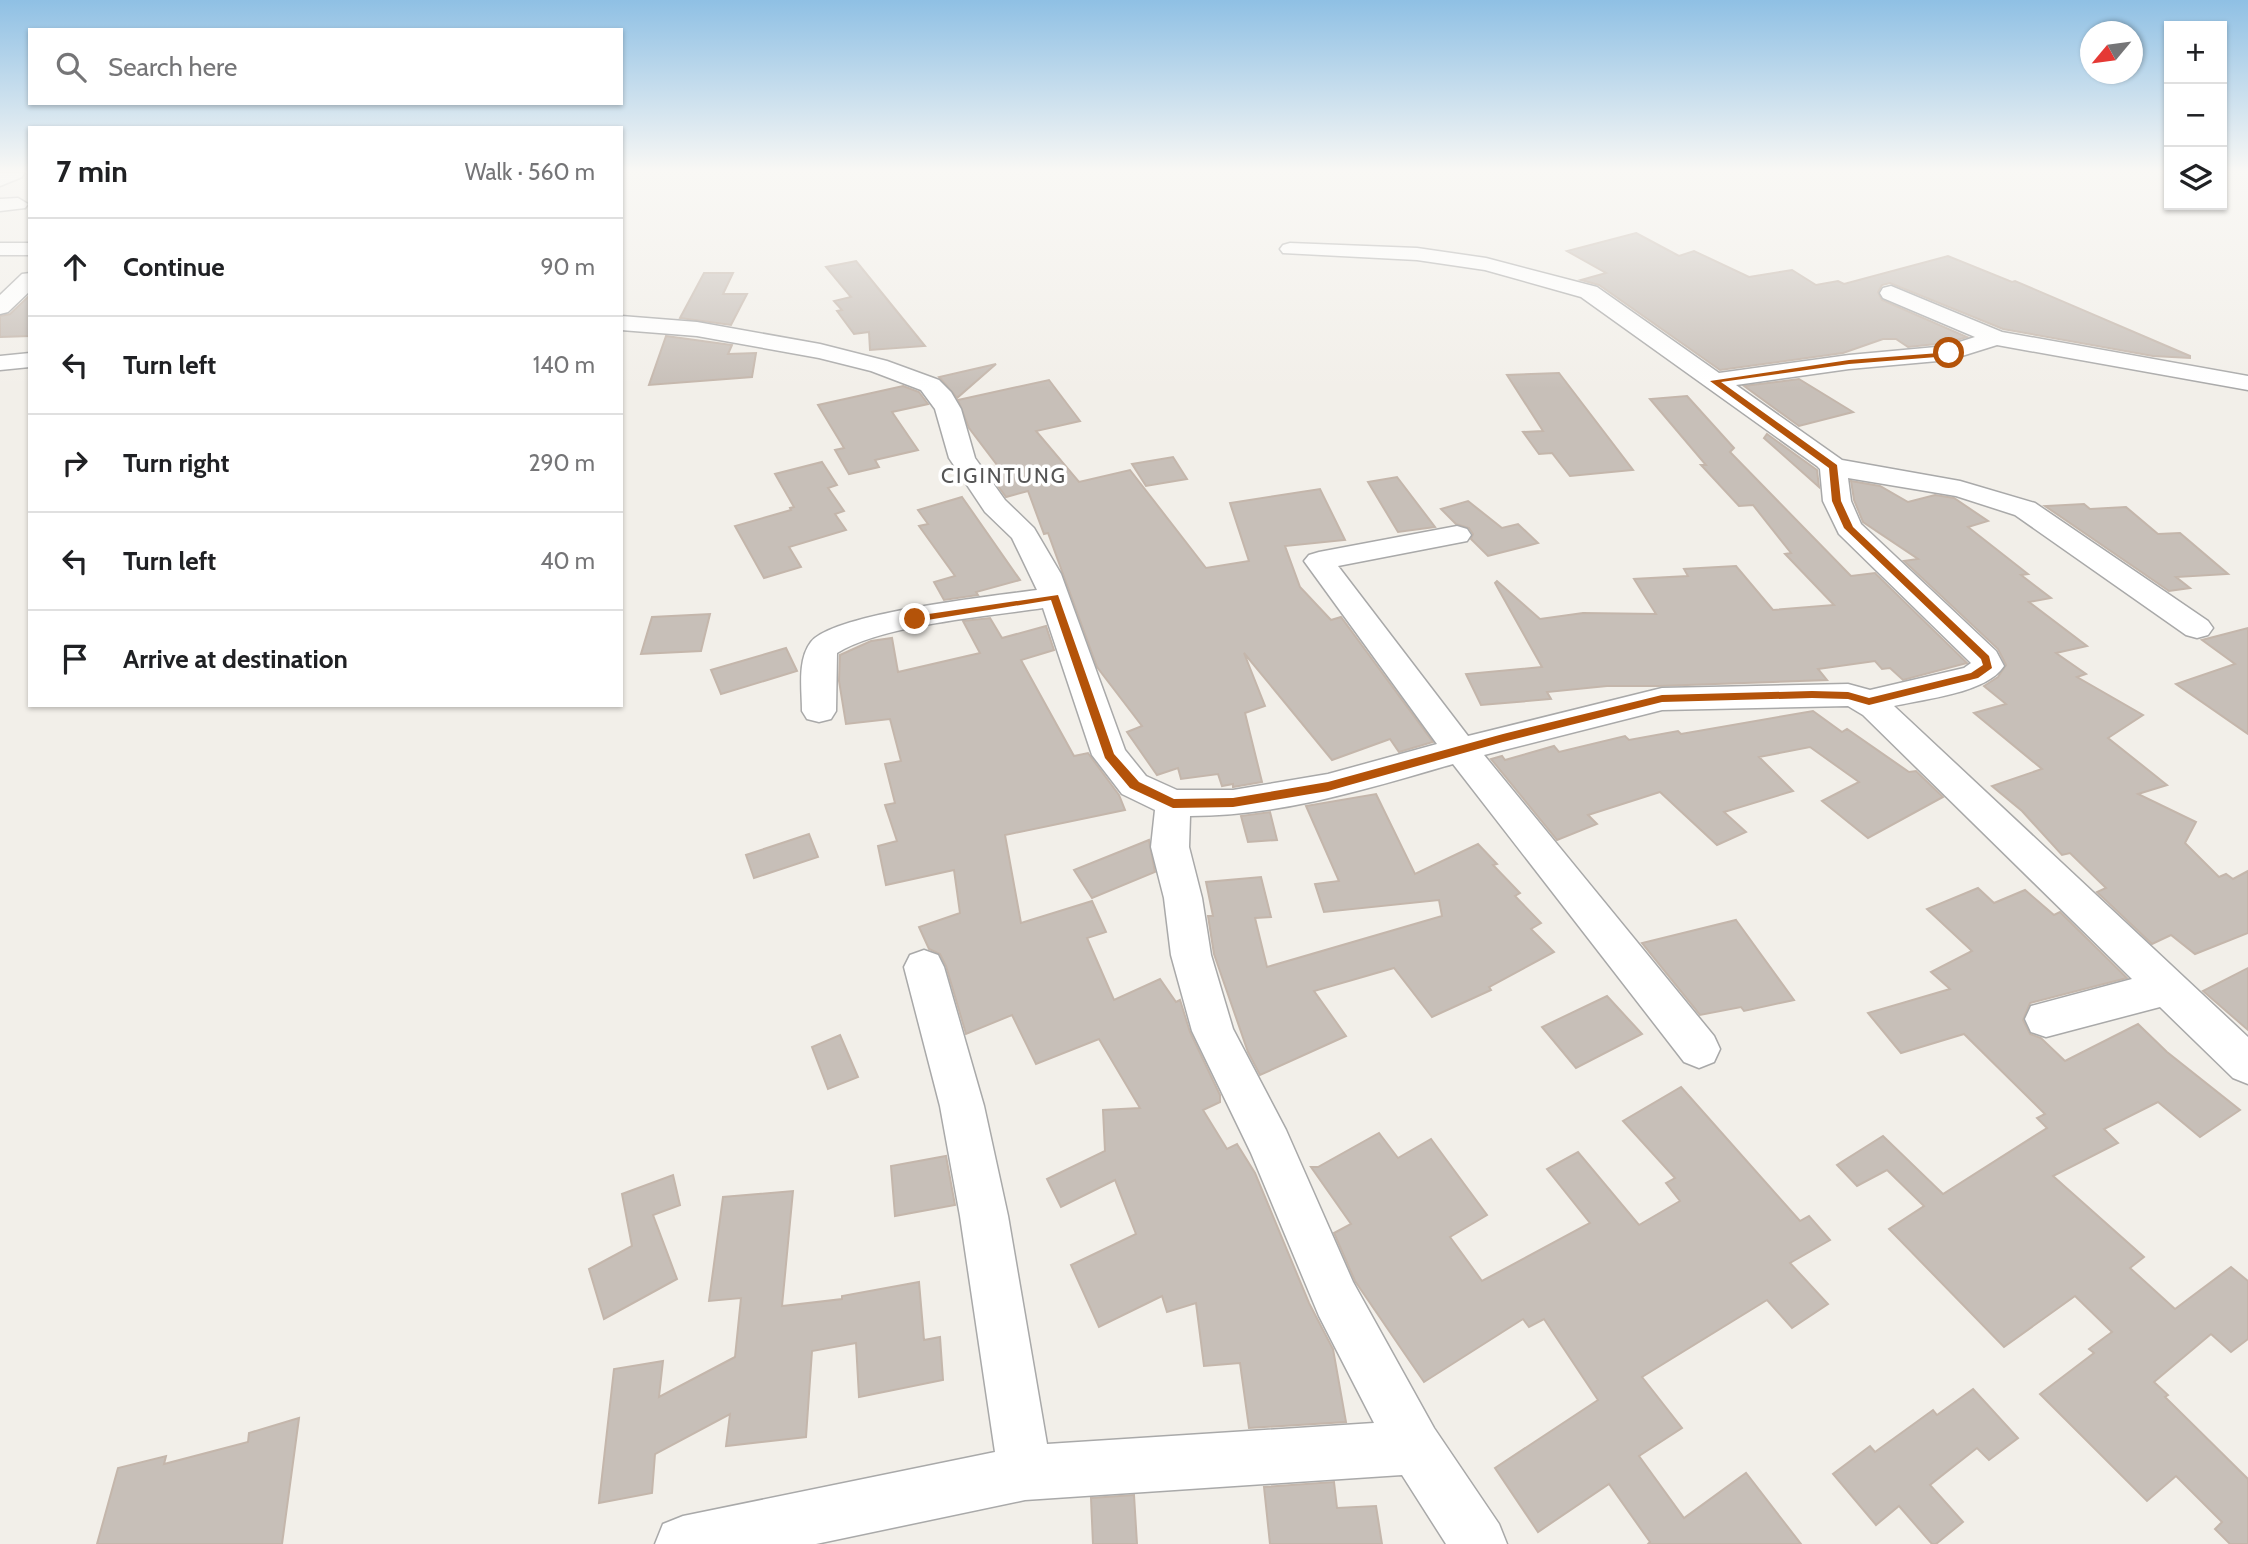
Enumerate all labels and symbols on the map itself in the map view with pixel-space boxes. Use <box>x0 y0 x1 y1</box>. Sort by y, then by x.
north arrow <box>2080 21 2143 84</box>
route start <box>1933 337 1964 368</box>
district label: CIGINTUNG <box>941 463 1067 488</box>
route end <box>899 603 930 634</box>

